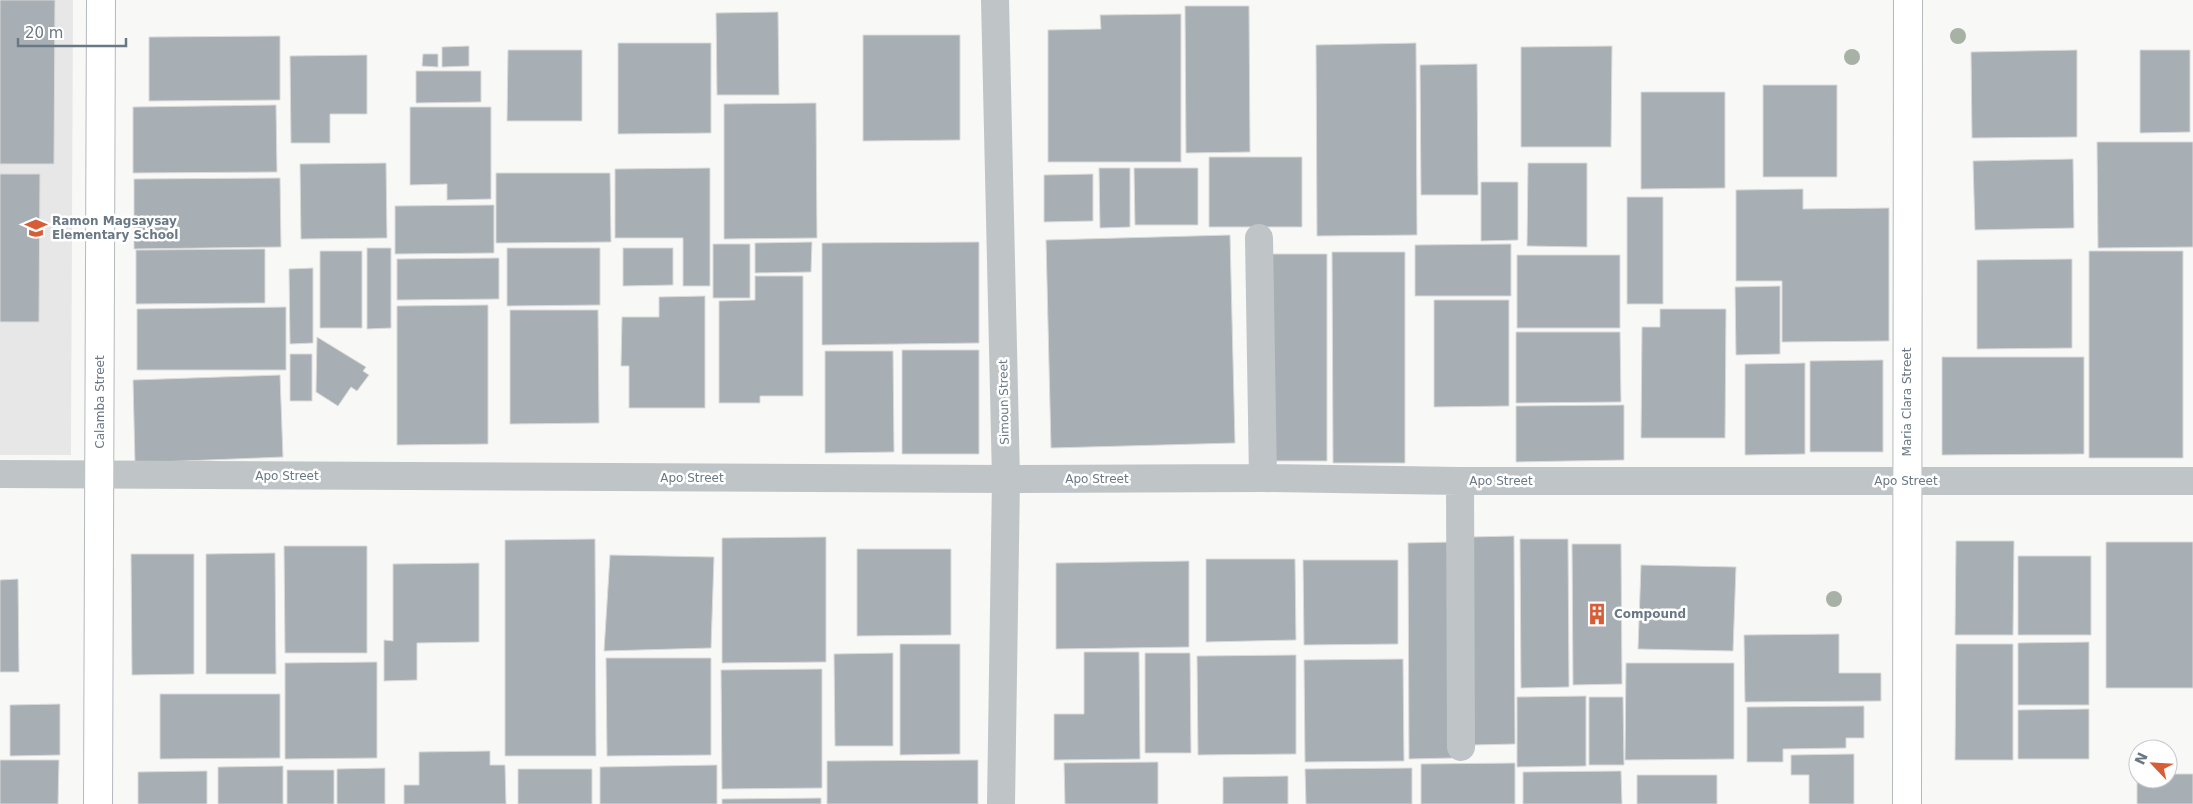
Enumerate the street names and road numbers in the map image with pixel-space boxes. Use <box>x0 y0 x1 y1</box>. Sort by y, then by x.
street label: Maria Clara Street <box>1900 347 1914 456</box>
street label: Calamba Street <box>93 355 107 449</box>
street label: Simoun Street <box>996 359 1012 445</box>
street label: Apo Street <box>255 469 319 483</box>
street label: Apo Street <box>660 471 724 485</box>
street label: Apo Street <box>1065 472 1129 486</box>
street label: Apo Street <box>1469 474 1533 488</box>
street label: Apo Street <box>1874 474 1938 488</box>

